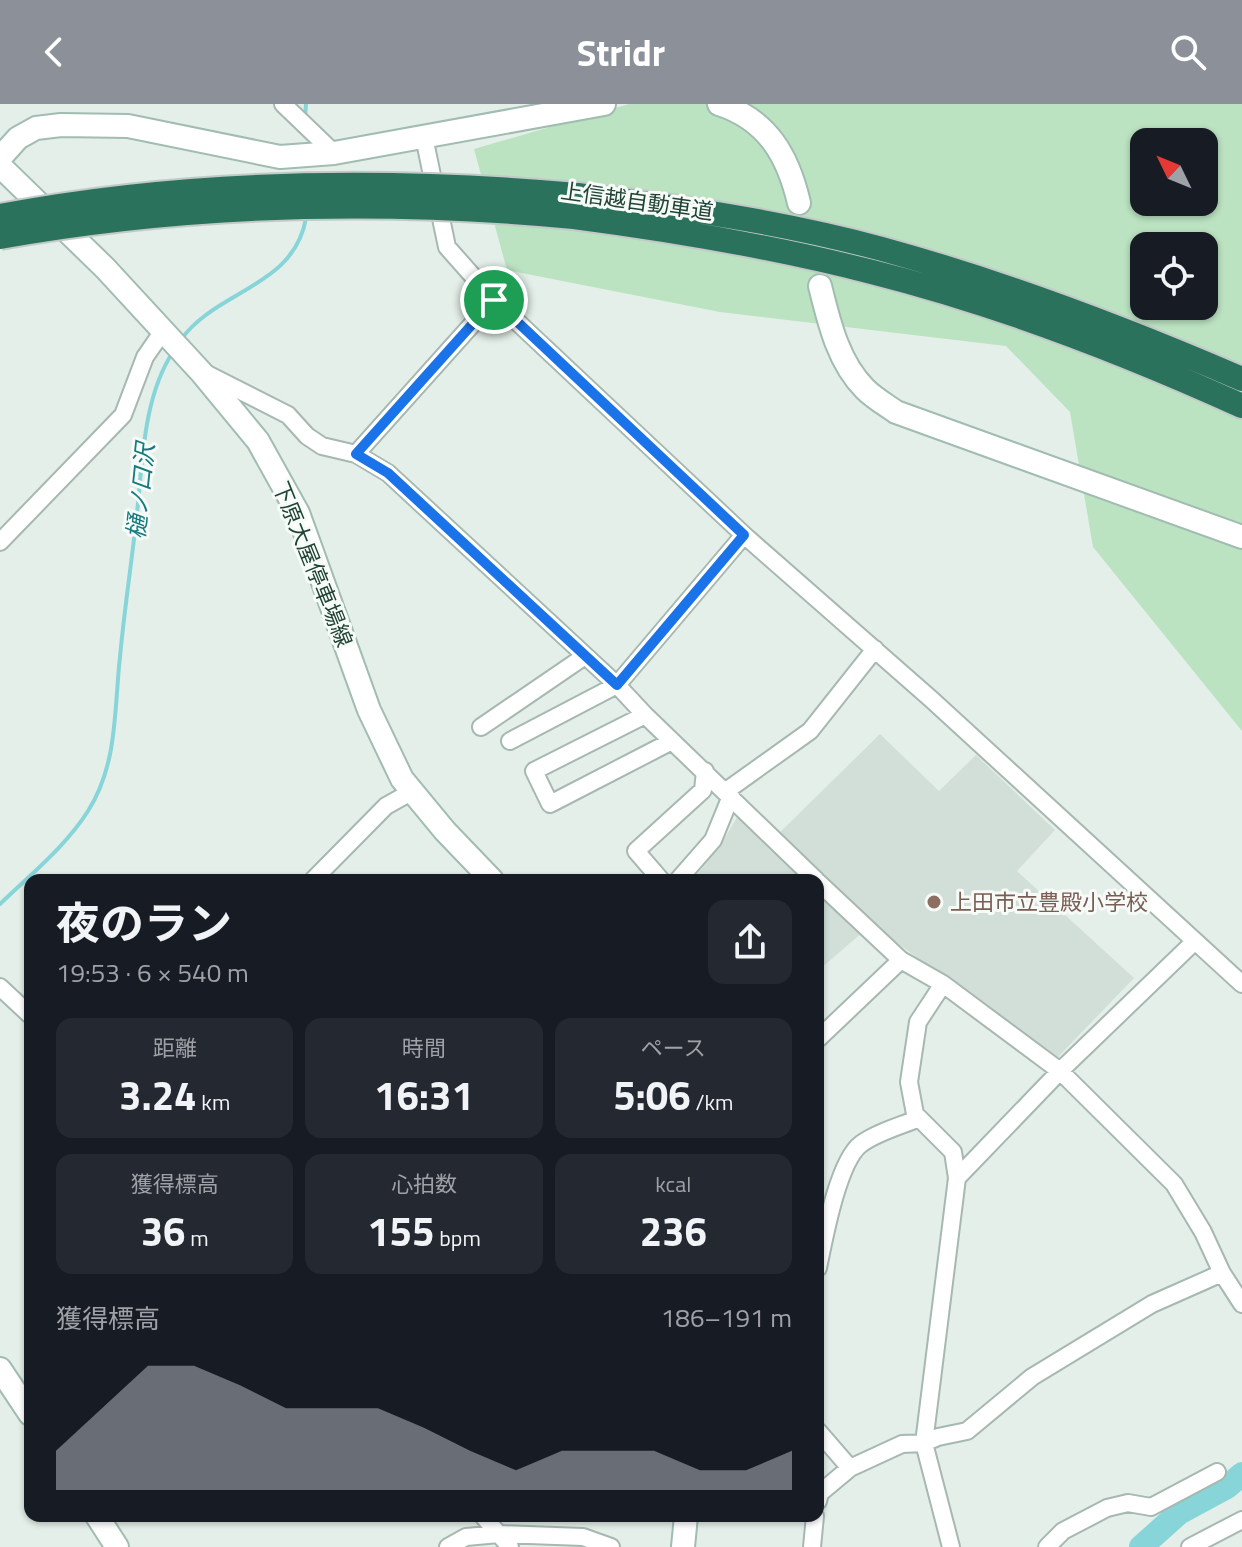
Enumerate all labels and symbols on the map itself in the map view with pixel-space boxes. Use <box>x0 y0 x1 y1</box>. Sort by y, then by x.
north arrow <box>1130 128 1218 216</box>
street label: 上信越自動車道 <box>558 173 716 229</box>
pin <box>460 266 528 334</box>
water label: 樋ノ口沢 <box>117 438 163 541</box>
street label: 下原大屋停車場線 <box>264 476 362 652</box>
place label: 上田市立豊殿小学校 <box>950 885 1148 919</box>
marker: 上田市立豊殿小学校 <box>925 893 943 911</box>

